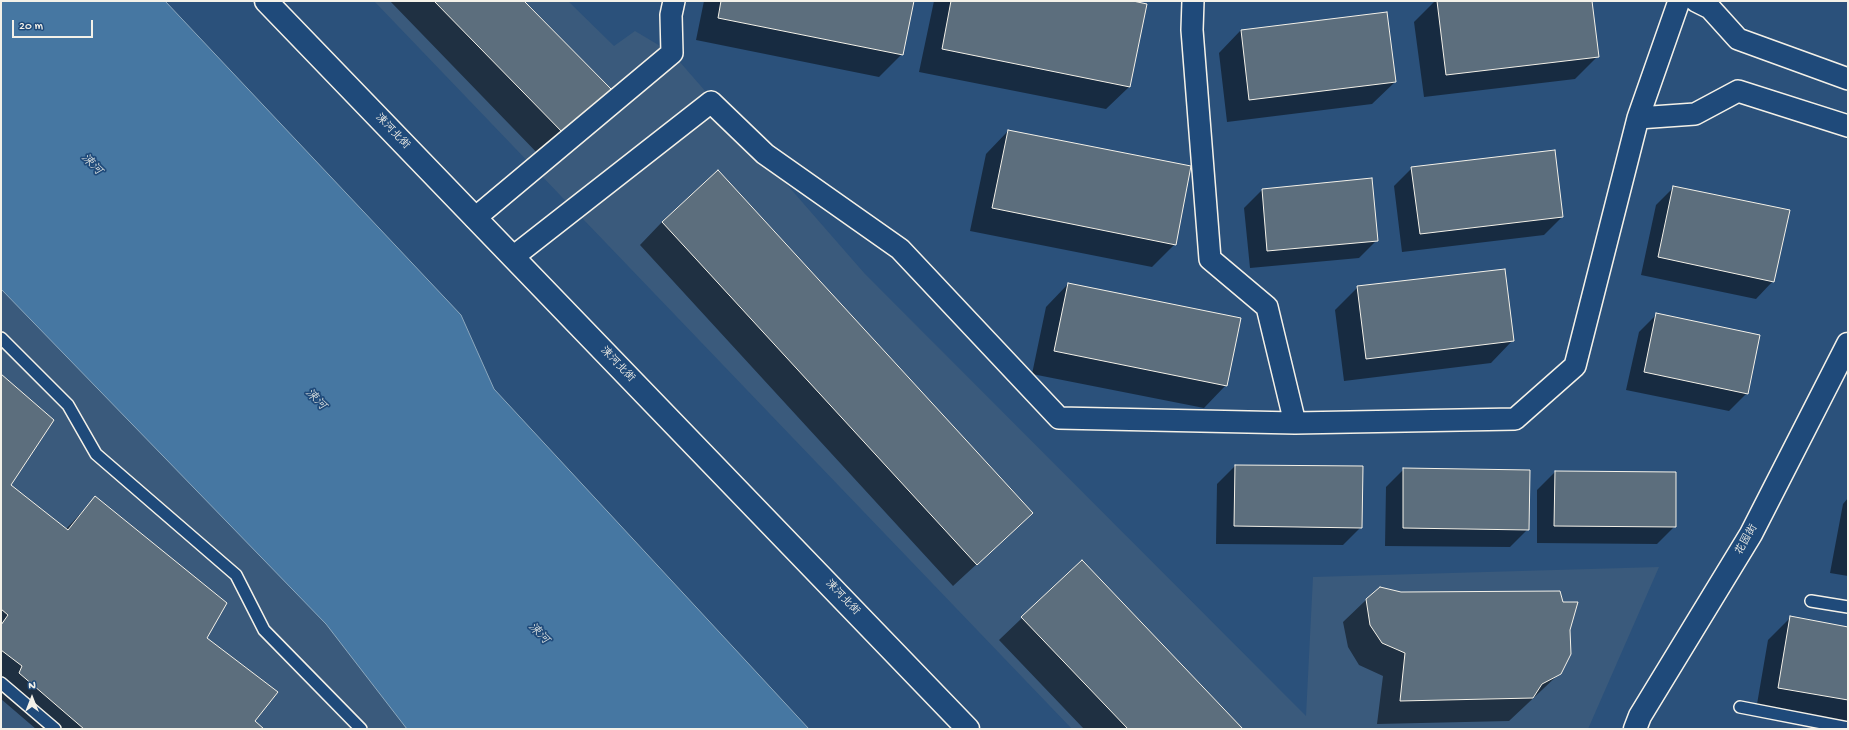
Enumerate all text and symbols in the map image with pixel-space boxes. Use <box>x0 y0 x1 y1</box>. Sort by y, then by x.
scale bar <box>14 12 95 38</box>
text: 20 m <box>19 20 43 34</box>
street label: 涑河北街 <box>372 112 412 152</box>
water label: 涑河 <box>77 151 105 179</box>
street label: 涑河北街 <box>597 345 637 385</box>
water label: 涑河 <box>301 386 329 414</box>
street label: 花园街 <box>1733 522 1761 558</box>
street label: 涑河北街 <box>822 578 862 618</box>
water label: 涑河 <box>524 620 552 648</box>
north arrow <box>12 678 52 718</box>
text: N <box>28 680 36 692</box>

